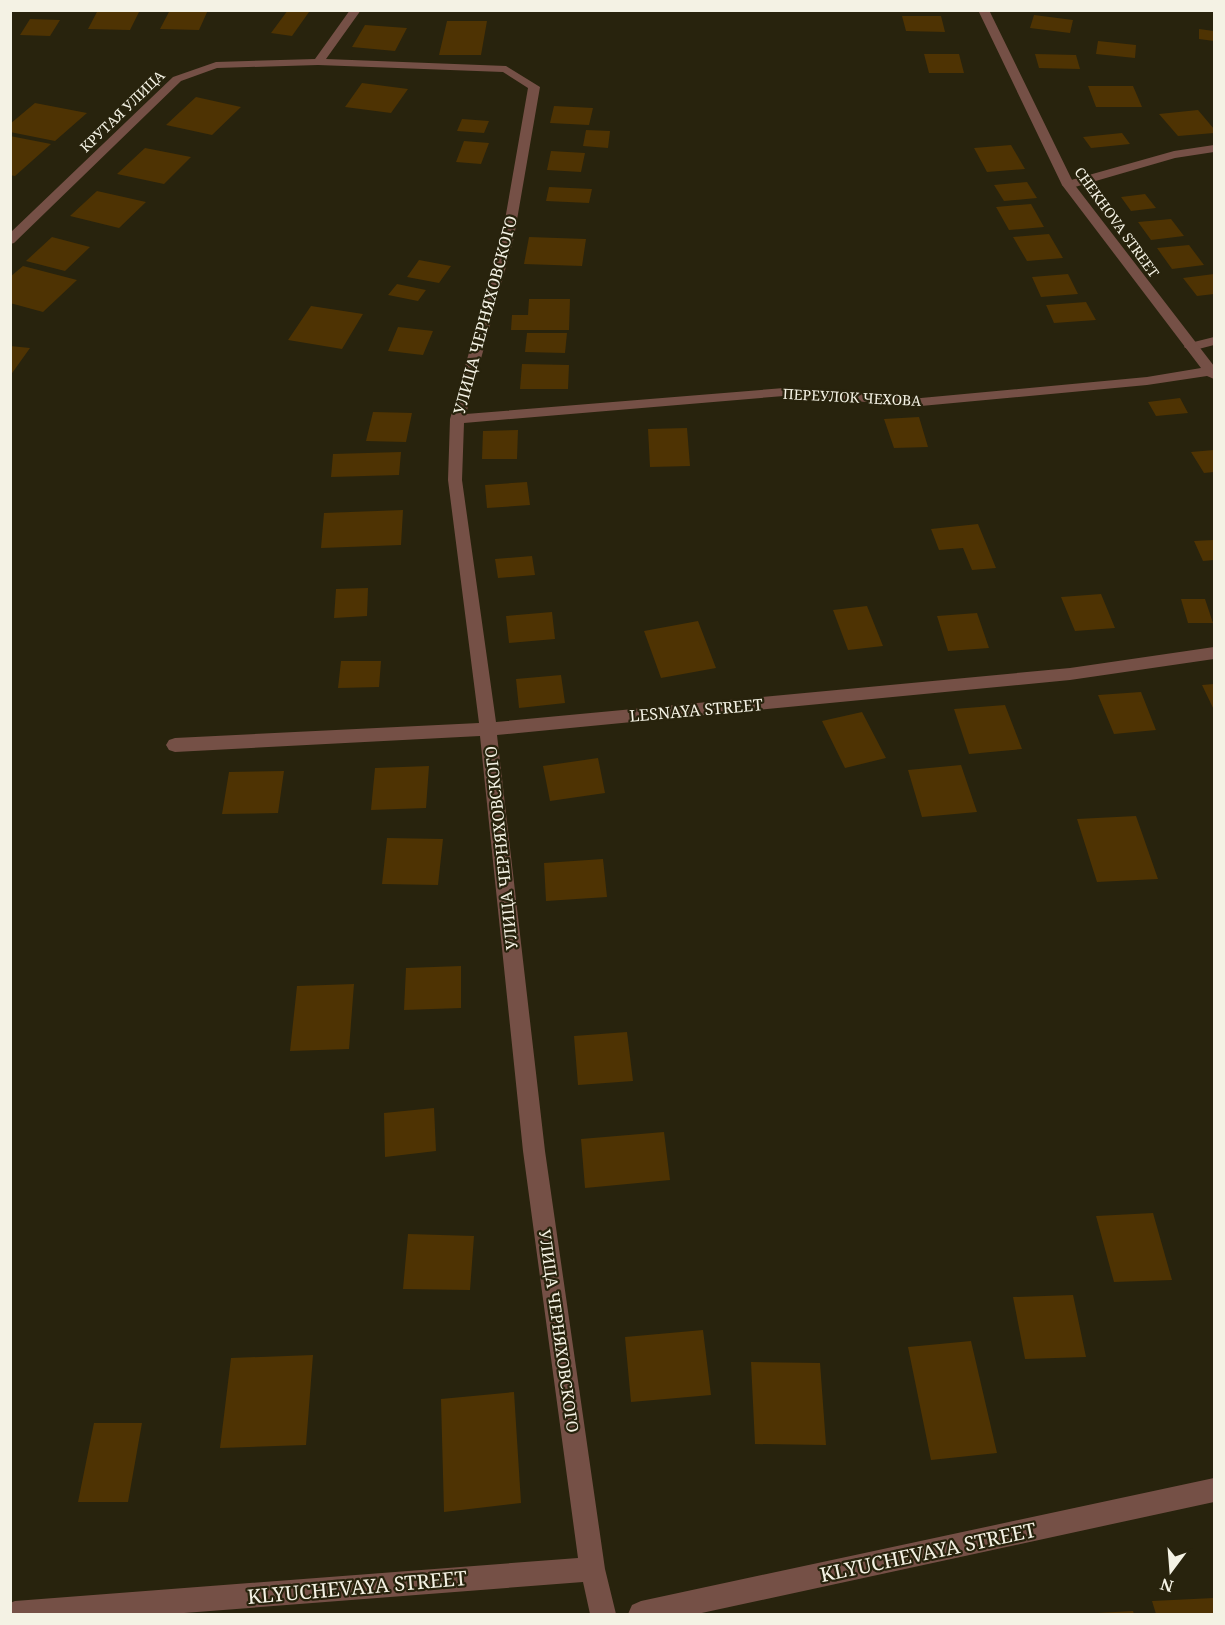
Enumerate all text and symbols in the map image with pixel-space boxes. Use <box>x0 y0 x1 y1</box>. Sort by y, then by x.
street label: КРУТАЯ УЛИЦА <box>76 66 168 156</box>
street label: CHEKHOVA STREET <box>1070 163 1164 281</box>
street label: УЛИЦА ЧЕРНЯХОВСКОГО <box>448 213 522 417</box>
street label: ПЕРЕУЛОК ЧЕХОВА <box>782 384 922 410</box>
street label: LESNAYA STREET <box>628 693 764 727</box>
street label: УЛИЦА ЧЕРНЯХОВСКОГО <box>479 745 523 951</box>
street label: УЛИЦА ЧЕРНЯХОВСКОГО <box>534 1228 584 1434</box>
street label: KLYUCHEVAYA STREET <box>817 1516 1039 1588</box>
north arrow <box>1141 1541 1201 1601</box>
street label: KLYUCHEVAYA STREET <box>246 1564 468 1610</box>
text: N <box>1157 1573 1176 1598</box>

